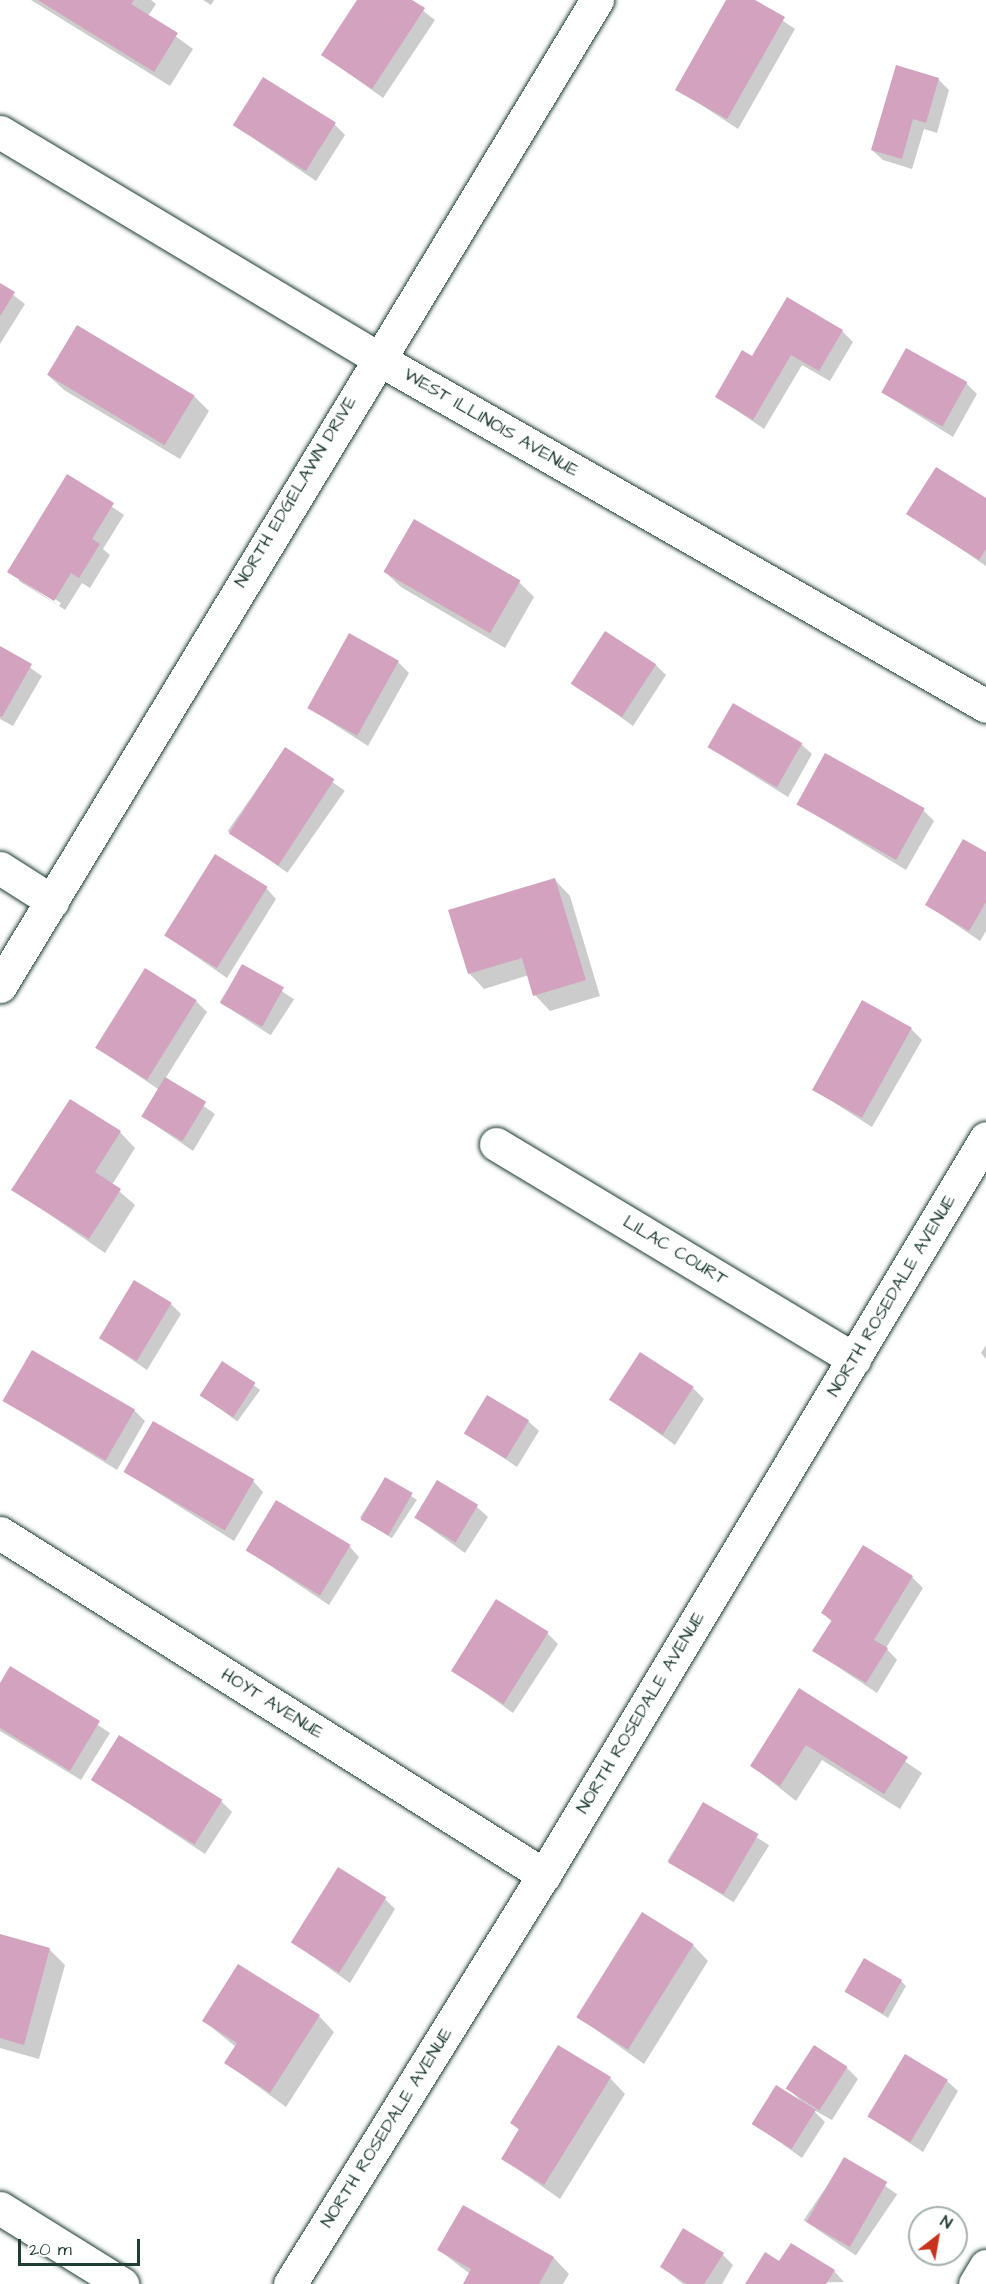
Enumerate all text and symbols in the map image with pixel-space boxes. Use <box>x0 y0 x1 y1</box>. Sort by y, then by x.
street label: WEST ILLINOIS AVENUE <box>400 364 582 482</box>
street label: NORTH EDGELAWN DRIVE <box>230 392 362 592</box>
street label: NORTH ROSEDALE AVENUE <box>823 1191 961 1401</box>
street label: LILAC COURT <box>619 1211 731 1291</box>
street label: NORTH ROSEDALE AVENUE <box>572 1608 710 1818</box>
street label: HOYT AVENUE <box>217 1664 327 1744</box>
street label: NORTH ROSEDALE AVENUE <box>316 2024 458 2232</box>
north arrow <box>908 2206 968 2266</box>
text: N <box>936 2210 956 2234</box>
scale bar <box>21 2227 142 2265</box>
text: 20 m <box>29 2237 72 2262</box>

